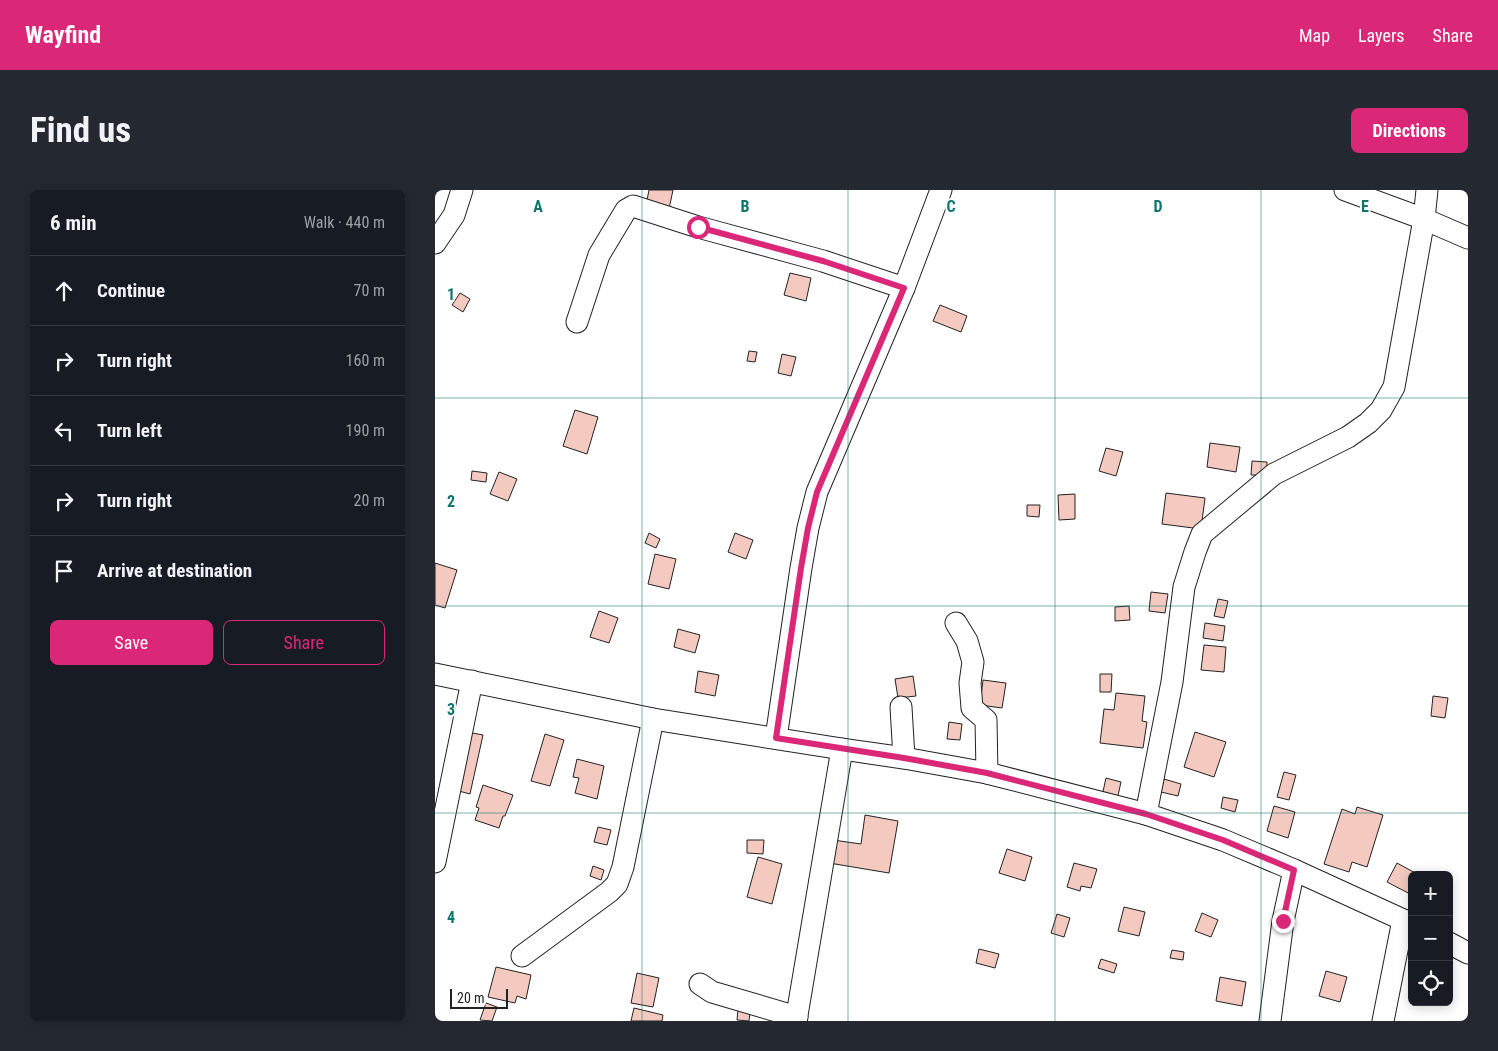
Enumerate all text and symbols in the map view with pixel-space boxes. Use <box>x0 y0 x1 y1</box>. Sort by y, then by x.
text: Wayfind <box>25 21 101 49</box>
text: Map <box>1299 25 1330 46</box>
text: Layers <box>1358 25 1405 46</box>
text: Share <box>1433 25 1473 46</box>
button: Directions <box>1351 108 1468 153</box>
text: Find us <box>30 110 131 151</box>
text: A <box>533 197 543 216</box>
text: B <box>741 197 750 216</box>
text: C <box>946 197 956 216</box>
text: D <box>1153 197 1163 216</box>
text: E <box>1361 197 1369 216</box>
text: 6 min <box>50 211 97 235</box>
text: Walk · 440 m <box>304 213 385 232</box>
route start <box>687 216 710 239</box>
icon: ahead <box>50 277 78 305</box>
text: Continue <box>97 279 165 302</box>
text: 70 m <box>353 281 385 300</box>
text: 1 <box>447 285 455 304</box>
icon: right <box>50 347 78 375</box>
text: Turn right <box>97 349 172 372</box>
text: 160 m <box>346 351 385 370</box>
icon: left <box>50 417 78 445</box>
text: Turn left <box>97 419 162 442</box>
text: 190 m <box>346 421 385 440</box>
icon: right <box>50 487 78 515</box>
text: Turn right <box>97 489 172 512</box>
text: 20 m <box>353 491 385 510</box>
text: 2 <box>447 492 455 511</box>
icon: arrive <box>50 557 78 585</box>
text: Arrive at destination <box>97 559 252 582</box>
button: Save <box>50 620 213 665</box>
button: Share <box>223 620 385 665</box>
text: 3 <box>447 700 455 719</box>
map controls <box>1408 871 1453 1006</box>
button: + <box>1408 871 1453 916</box>
text: 4 <box>447 908 455 927</box>
route end <box>1272 910 1295 933</box>
button: − <box>1408 916 1453 961</box>
button: locate <box>1408 961 1453 1006</box>
scale bar <box>450 986 507 1009</box>
text: 20 m <box>457 990 485 1006</box>

